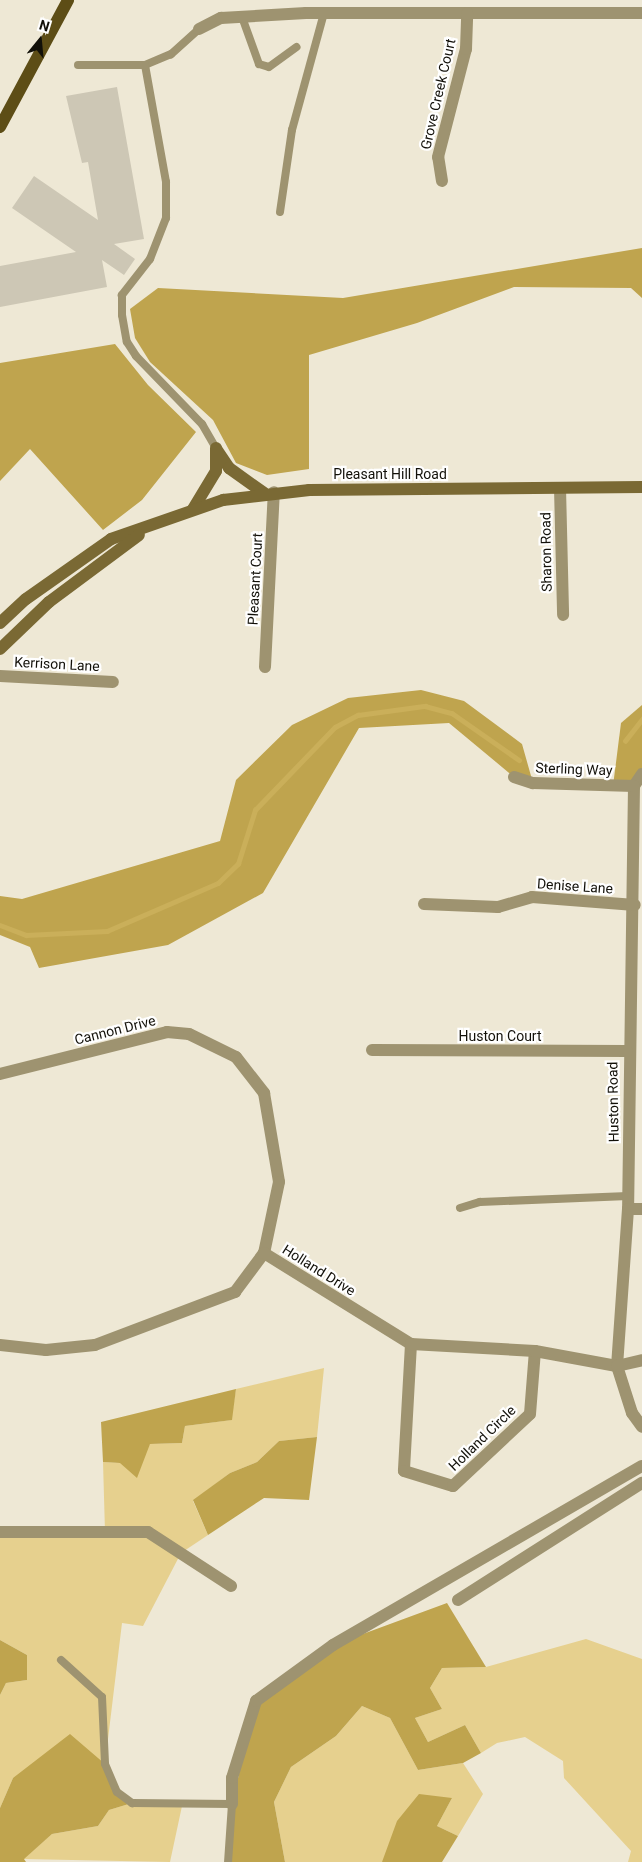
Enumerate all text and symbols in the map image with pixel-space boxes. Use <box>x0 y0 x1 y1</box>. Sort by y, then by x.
north arrow <box>15 15 65 65</box>
text: N <box>37 17 51 35</box>
street label: Grove Creek Court <box>417 37 459 151</box>
street label: Pleasant Hill Road <box>333 466 447 482</box>
street label: Sharon Road <box>537 512 555 592</box>
street label: Pleasant Court <box>244 532 266 626</box>
street label: Kerrison Lane <box>14 653 100 675</box>
street label: Sterling Way <box>535 759 613 779</box>
street label: Denise Lane <box>536 875 614 897</box>
street label: Cannon Drive <box>73 1012 157 1048</box>
street label: Huston Court <box>458 1028 542 1044</box>
street label: Huston Road <box>604 1062 622 1142</box>
street label: Holland Drive <box>279 1241 359 1299</box>
street label: Holland Circle <box>445 1402 519 1474</box>

